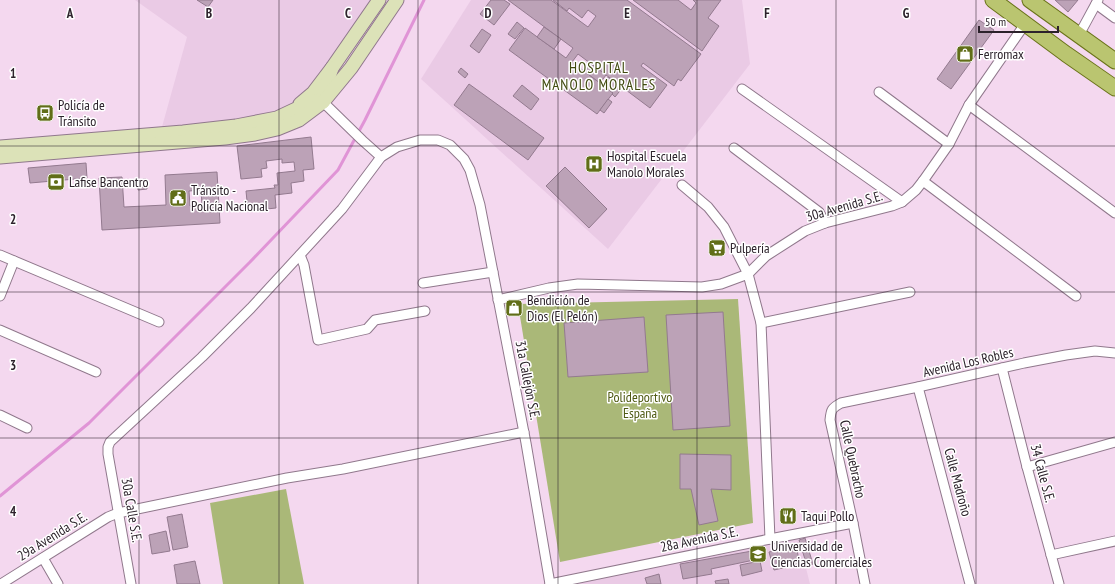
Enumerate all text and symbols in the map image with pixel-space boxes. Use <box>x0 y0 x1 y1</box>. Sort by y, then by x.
text: A <box>66 5 74 22</box>
text: B <box>206 5 212 22</box>
text: C <box>345 5 351 22</box>
text: D <box>485 5 492 22</box>
text: E <box>624 5 630 22</box>
text: F <box>764 5 770 22</box>
text: G <box>903 5 910 22</box>
scale bar <box>979 8 1058 34</box>
text: 50 m <box>985 14 1006 29</box>
shop icon: Ferromax <box>955 44 975 64</box>
place label: Ferromax <box>978 45 1024 63</box>
district label: HOSPITAL MANOLO MORALES <box>542 58 656 94</box>
text: 1 <box>10 65 16 82</box>
place label: Policía de Tránsito <box>58 96 105 130</box>
bus stop icon: Policía de Tránsito <box>35 103 55 123</box>
place label: Hospital Escuela Manolo Morales <box>607 147 687 181</box>
hospital icon: Hospital Escuela Manolo Morales <box>584 154 604 174</box>
bank icon: Lafise Bancentro <box>46 172 66 192</box>
place label: Lafise Bancentro <box>69 173 149 191</box>
place label: Tránsito - Policía Nacional <box>191 181 269 215</box>
street label: 30a Avenida S.E. <box>804 186 884 226</box>
public building icon: Tránsito - Policía Nacional <box>168 188 188 208</box>
text: 2 <box>10 211 16 228</box>
supermarket icon: Pulpería <box>707 238 727 258</box>
place label: Pulpería <box>730 239 770 257</box>
place label: Bendición de Dios (El Pelón) <box>527 291 598 325</box>
shop icon: Bendición de Dios (El Pelón) <box>504 298 524 318</box>
street label: 31a Callejón S.E. <box>511 339 545 421</box>
street label: Avenida Los Robles <box>921 343 1015 381</box>
text: 3 <box>10 357 16 374</box>
park label: Polideportivo España <box>608 388 672 422</box>
street label: Calle Quebracho <box>836 418 870 500</box>
street label: 34 Calle S.E. <box>1027 442 1059 504</box>
street label: Calle Madroño <box>940 446 976 518</box>
street label: 30a Calle S.E. <box>117 476 147 544</box>
text: 4 <box>10 503 17 520</box>
restaurant icon: Taqui Pollo <box>778 506 798 526</box>
street label: 29a Avenida S.E. <box>14 507 90 565</box>
place label: Taqui Pollo <box>801 507 854 525</box>
street label: 28a Avenida S.E. <box>658 522 740 556</box>
place label: Universidad de Ciencias Comerciales <box>771 537 872 571</box>
school or university icon: Universidad de Ciencias Comerciales <box>748 544 768 564</box>

